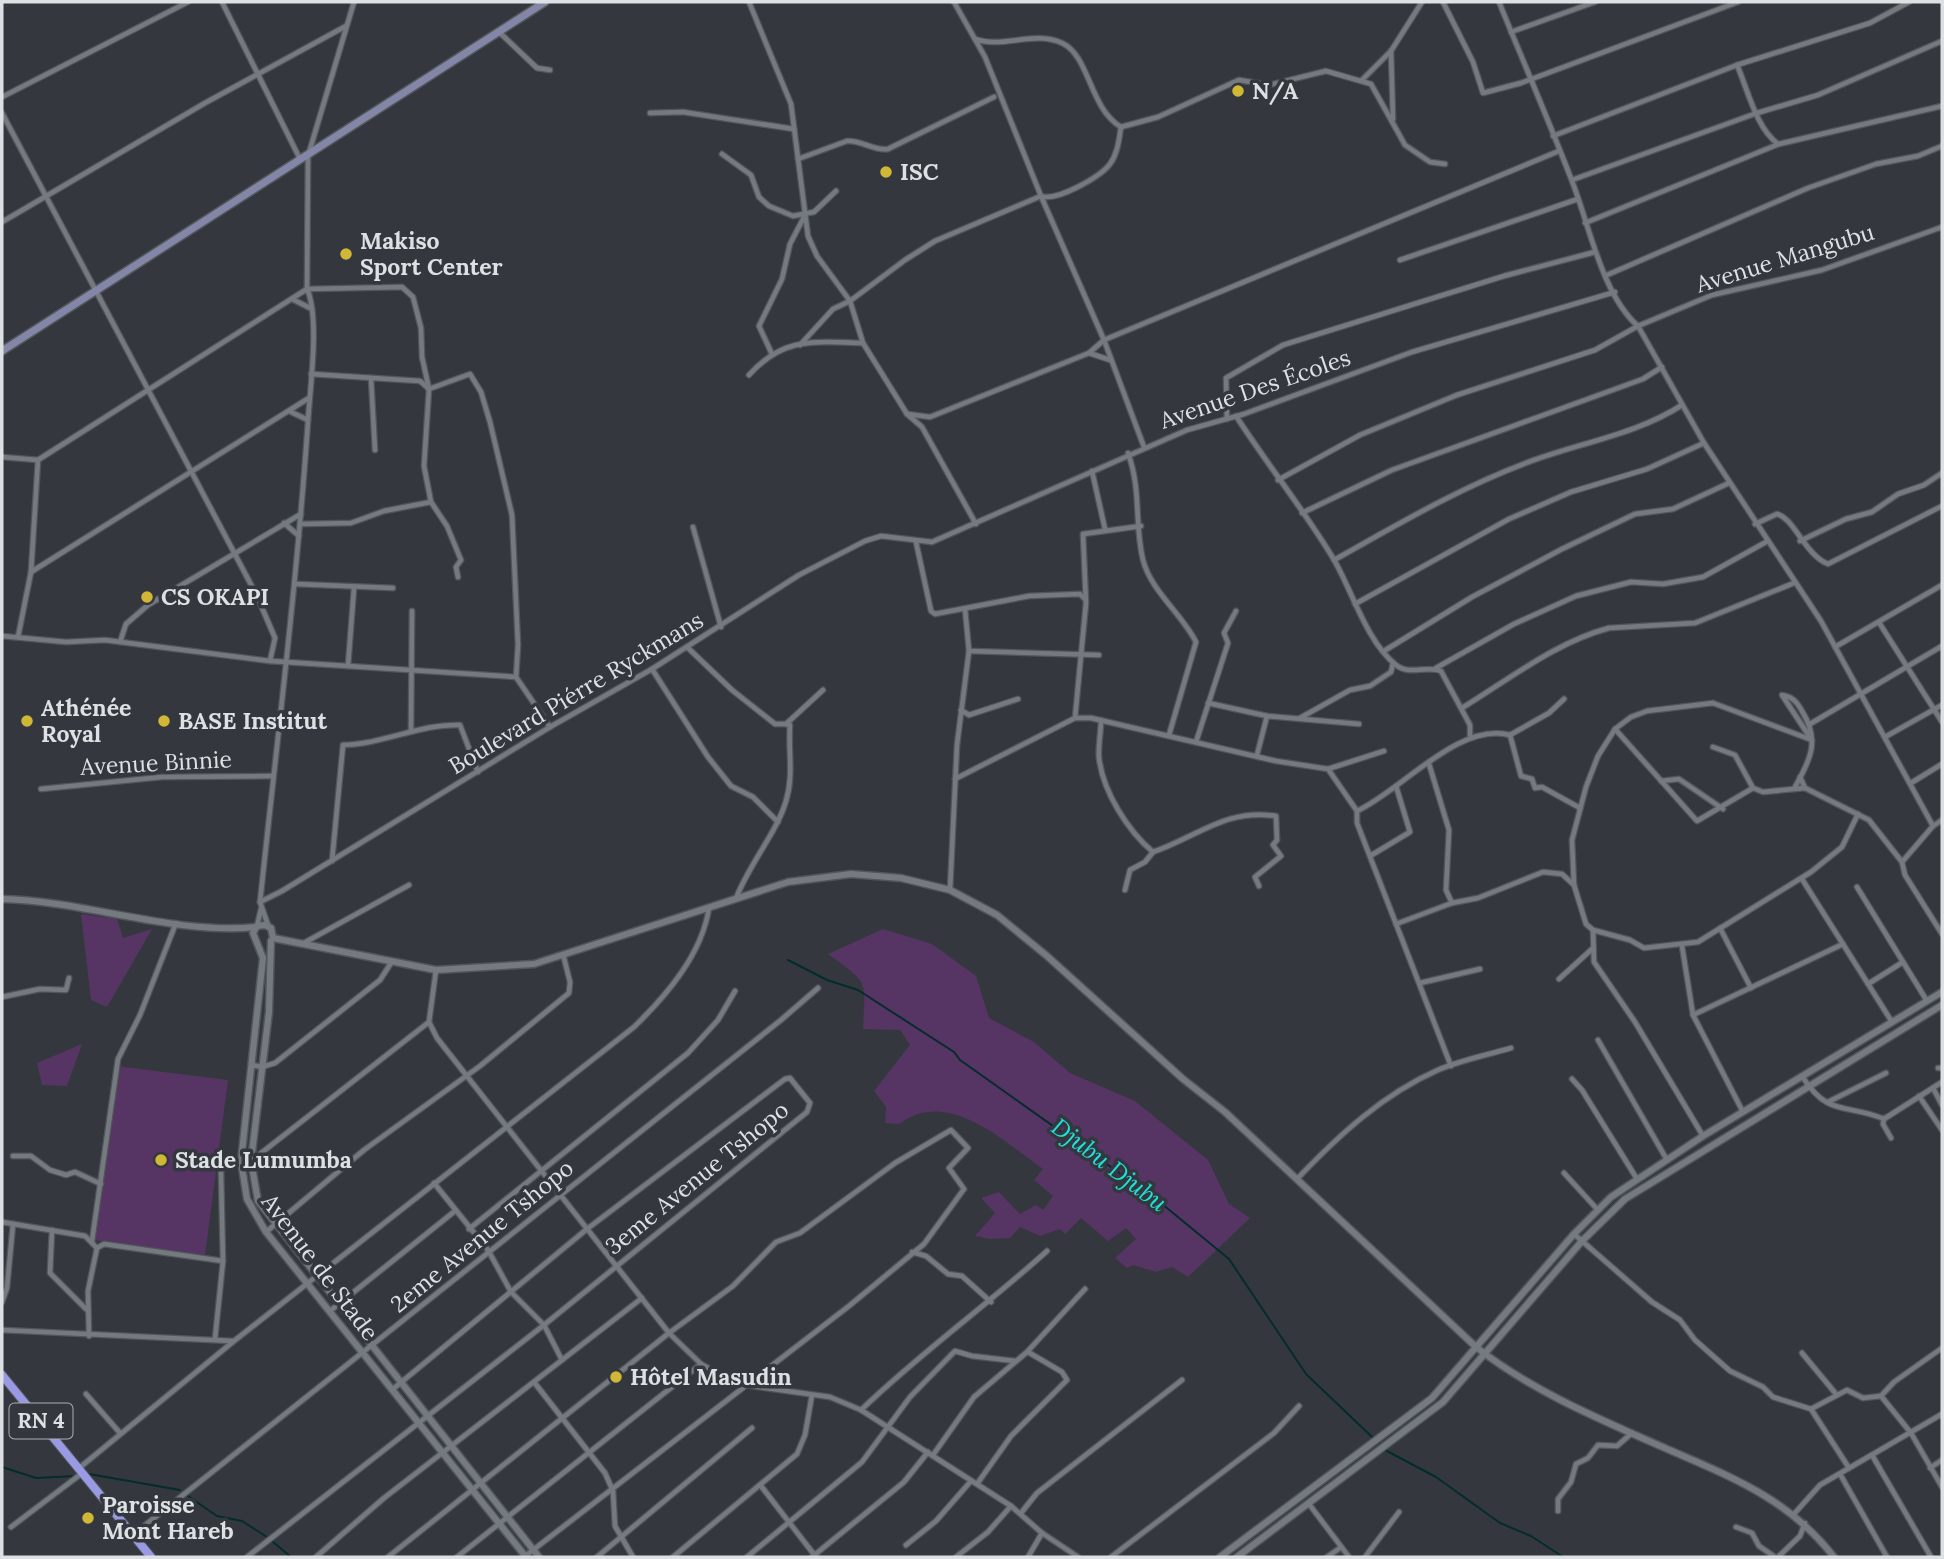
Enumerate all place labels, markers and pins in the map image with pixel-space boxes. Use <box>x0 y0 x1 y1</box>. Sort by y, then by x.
place label: N/A <box>1252 76 1299 106</box>
marker: N/A <box>1230 83 1246 99</box>
place label: ISC <box>900 157 939 186</box>
marker: ISC <box>878 164 894 180</box>
place label: Makiso Sport Center <box>360 226 503 281</box>
marker: Makiso Sport Center <box>338 246 354 262</box>
place label: CS OKAPI <box>161 582 269 611</box>
marker: CS OKAPI <box>139 589 155 605</box>
place label: Athénée Royal <box>41 693 131 748</box>
place label: BASE Institut <box>178 706 327 735</box>
marker: Athénée Royal <box>19 713 35 729</box>
marker: BASE Institut <box>156 713 172 729</box>
place label: Stade Lumumba <box>175 1145 352 1174</box>
marker: Stade Lumumba <box>153 1152 169 1168</box>
place label: Hôtel Masudin <box>630 1362 792 1391</box>
marker: Hôtel Masudin <box>608 1369 624 1385</box>
place label: Paroisse Mont Hareb <box>102 1490 234 1545</box>
marker: Paroisse Mont Hareb <box>80 1510 96 1526</box>

